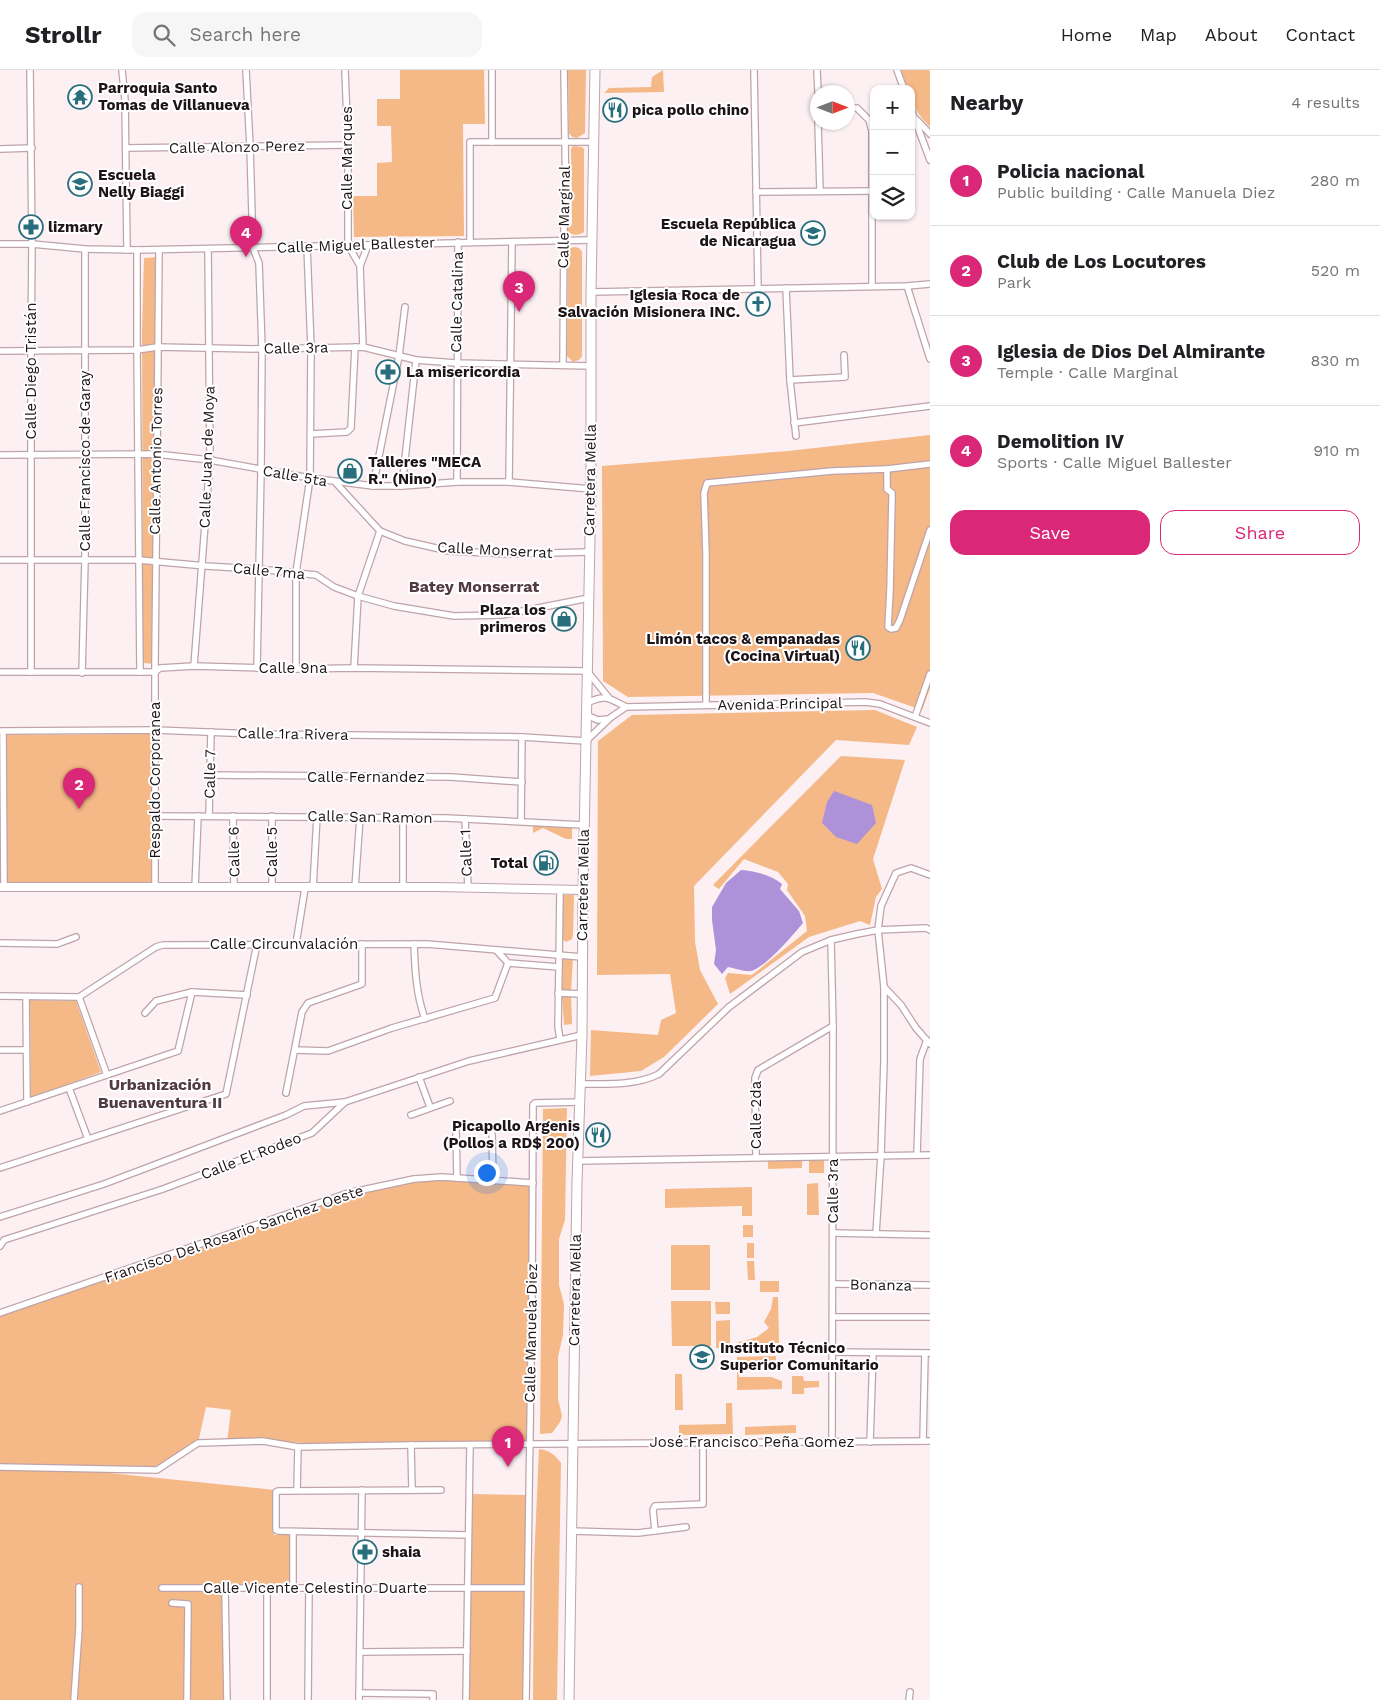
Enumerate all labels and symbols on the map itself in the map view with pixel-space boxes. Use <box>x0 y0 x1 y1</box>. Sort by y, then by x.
place label: Parroquia Santo Tomas de Villanueva <box>98 79 250 114</box>
temple icon: Parroquia Santo Tomas de Villanueva <box>67 84 93 110</box>
north arrow <box>810 85 855 130</box>
restaurant icon: pica pollo chino <box>602 97 628 123</box>
place label: pica pollo chino <box>632 101 749 119</box>
street label: Calle Marques <box>338 106 356 210</box>
street label: Calle Alonzo Perez <box>169 137 305 157</box>
street label: Calle Marginal <box>554 165 574 269</box>
place label: Escuela Nelly Biaggi <box>98 166 184 201</box>
school or university icon: Escuela Nelly Biaggi <box>67 171 93 197</box>
pharmacy icon: lizmary <box>18 214 44 240</box>
place label: Escuela República de Nicaragua <box>661 215 796 250</box>
pin: 4 <box>230 216 262 257</box>
place label: lizmary <box>48 218 103 236</box>
school or university icon: Escuela República de Nicaragua <box>800 220 826 246</box>
street label: Calle Miguel Ballester <box>276 233 436 257</box>
street label: Calle Catalina <box>447 251 467 353</box>
pin: 3 <box>503 271 535 312</box>
place label: Iglesia Roca de Salvación Misionera INC. <box>558 286 740 321</box>
church icon: Iglesia Roca de Salvación Misionera INC. <box>745 291 771 317</box>
street label: Calle Diego Tristán <box>22 303 40 439</box>
street label: Calle 3ra <box>263 338 329 358</box>
pharmacy icon: La misericordia <box>375 359 401 385</box>
place label: La misericordia <box>406 363 520 381</box>
street label: Calle Francisco de Garay <box>76 370 94 552</box>
street label: Calle Juan de Moya <box>196 385 218 529</box>
street label: Calle Antonio Torres <box>146 387 166 535</box>
street label: Carretera Mella <box>580 423 600 536</box>
place label: Talleres "MECA R." (Nino) <box>368 453 482 488</box>
shop icon: Talleres "MECA R." (Nino) <box>337 458 363 484</box>
street label: Calle 5ta <box>261 461 329 491</box>
street label: Calle Monserrat <box>437 538 554 562</box>
street label: Calle 7ma <box>232 559 306 583</box>
district label: Batey Monserrat <box>409 577 539 596</box>
place label: Plaza los primeros <box>480 601 546 636</box>
shop icon: Plaza los primeros <box>551 606 577 632</box>
place label: Limón tacos & empanadas (Cocina Virtual) <box>646 630 840 665</box>
restaurant icon: Limón tacos & empanadas (Cocina Virtual) <box>845 635 871 661</box>
street label: Calle 9na <box>259 659 328 677</box>
street label: Avenida Principal <box>717 694 843 714</box>
street label: Respaldo Corporanea <box>146 701 164 858</box>
street label: Calle 1ra Rivera <box>237 724 349 744</box>
street label: Calle 7 <box>201 749 219 799</box>
pin: 2 <box>63 768 95 809</box>
street label: Calle Fernandez <box>307 768 425 786</box>
street label: Calle San Ramon <box>307 807 433 827</box>
street label: Calle 6 <box>225 826 243 878</box>
street label: Calle 5 <box>263 827 281 877</box>
street label: Carretera Mella <box>573 828 593 941</box>
street label: Calle 1 <box>456 829 476 877</box>
fuel station icon: Total <box>533 850 559 876</box>
place label: Total <box>490 854 528 872</box>
street label: Calle Circunvalación <box>210 935 358 953</box>
district label: Urbanización Buenaventura II <box>98 1075 222 1112</box>
street label: Calle 2da <box>747 1080 765 1149</box>
place label: Picapollo Argenis (Pollos a RD$ 200) <box>443 1117 580 1152</box>
restaurant icon: Picapollo Argenis (Pollos a RD$ 200) <box>585 1122 611 1148</box>
street label: Calle El Rodeo <box>198 1129 304 1183</box>
street label: Calle 3ra <box>824 1158 842 1223</box>
your location <box>474 1160 500 1186</box>
street label: Francisco Del Rosario Sanchez Oeste <box>102 1181 366 1287</box>
street label: Carretera Mella <box>565 1233 585 1346</box>
street label: Calle Manuela Diez <box>521 1263 541 1403</box>
street label: Bonanza <box>850 1275 913 1295</box>
place label: Instituto Técnico Superior Comunitario <box>720 1339 879 1374</box>
school or university icon: Instituto Técnico Superior Comunitario <box>689 1344 715 1370</box>
pin: 1 <box>492 1426 524 1467</box>
street label: José Francisco Peña Gomez <box>649 1433 855 1451</box>
pharmacy icon: shaia <box>352 1539 378 1565</box>
place label: shaia <box>382 1543 421 1561</box>
street label: Calle Vicente Celestino Duarte <box>203 1579 427 1597</box>

